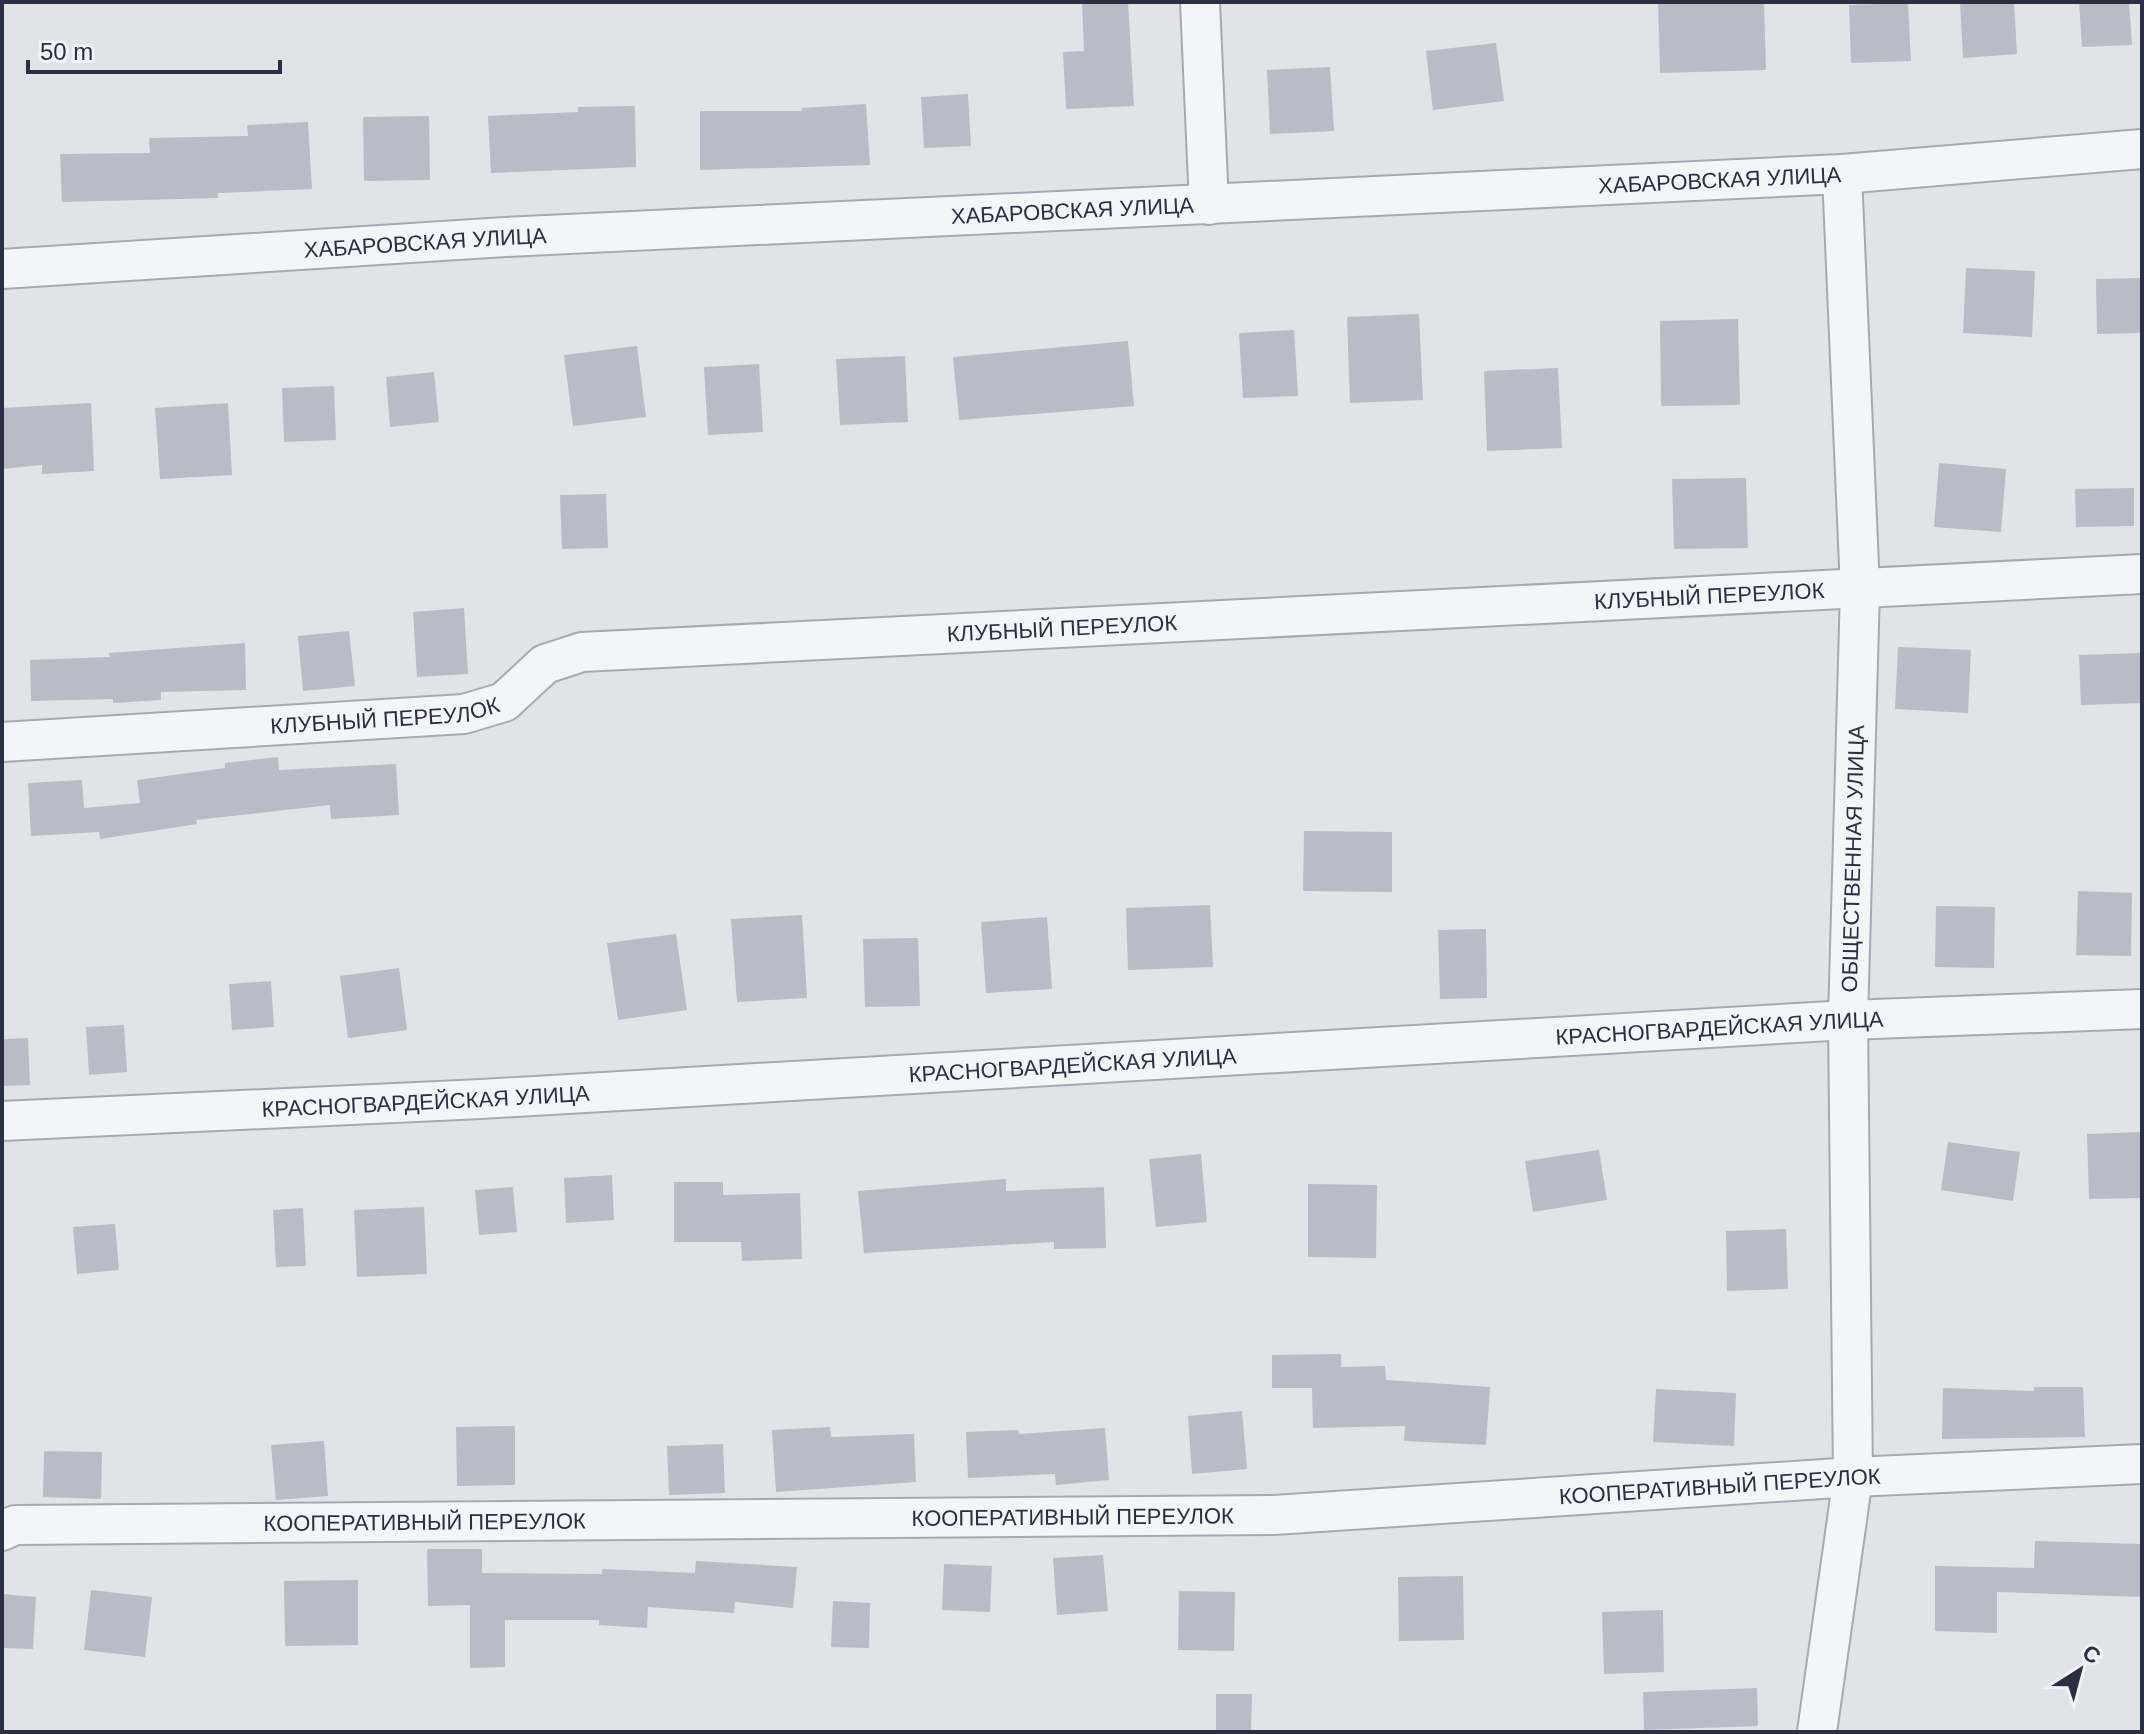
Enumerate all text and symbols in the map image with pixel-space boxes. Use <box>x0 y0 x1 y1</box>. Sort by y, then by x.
scale bar <box>28 24 280 74</box>
text: 50 m <box>40 38 93 65</box>
street label: ХАБАРОВСКАЯ УЛИЦА <box>1598 162 1842 198</box>
street label: ХАБАРОВСКАЯ УЛИЦА <box>950 193 1195 229</box>
street label: ХАБАРОВСКАЯ УЛИЦА <box>303 223 547 263</box>
street label: КЛУБНЫЙ ПЕРЕУЛОК <box>1593 578 1825 614</box>
street label: КЛУБНЫЙ ПЕРЕУЛОК <box>946 610 1178 647</box>
street label: КЛУБНЫЙ ПЕРЕУЛОК <box>270 692 503 739</box>
street label: ОБЩЕСТВЕННАЯ УЛИЦА <box>1837 724 1869 993</box>
street label: КРАСНОГВАРДЕЙСКАЯ УЛИЦА <box>1555 1007 1884 1050</box>
street label: КРАСНОГВАРДЕЙСКАЯ УЛИЦА <box>908 1043 1237 1087</box>
street label: КРАСНОГВАРДЕЙСКАЯ УЛИЦА <box>261 1081 590 1122</box>
street label: КООПЕРАТИВНЫЙ ПЕРЕУЛОК <box>1558 1464 1881 1509</box>
street label: КООПЕРАТИВНЫЙ ПЕРЕУЛОК <box>911 1503 1234 1531</box>
street label: КООПЕРАТИВНЫЙ ПЕРЕУЛОК <box>263 1508 586 1536</box>
north arrow <box>2040 1630 2120 1710</box>
text: С <box>2078 1639 2105 1669</box>

